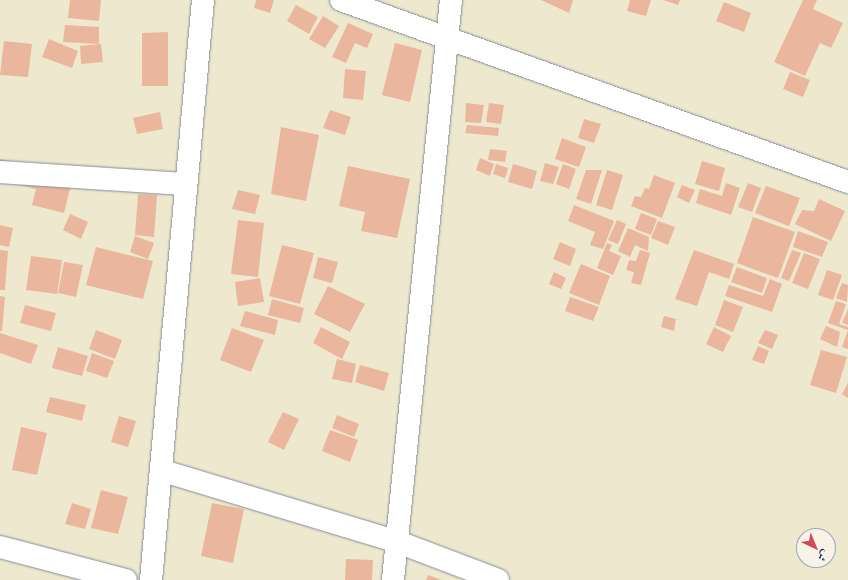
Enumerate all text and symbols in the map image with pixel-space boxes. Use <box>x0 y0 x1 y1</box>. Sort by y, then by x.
north arrow <box>796 528 836 568</box>
text: ش <box>814 546 833 565</box>

